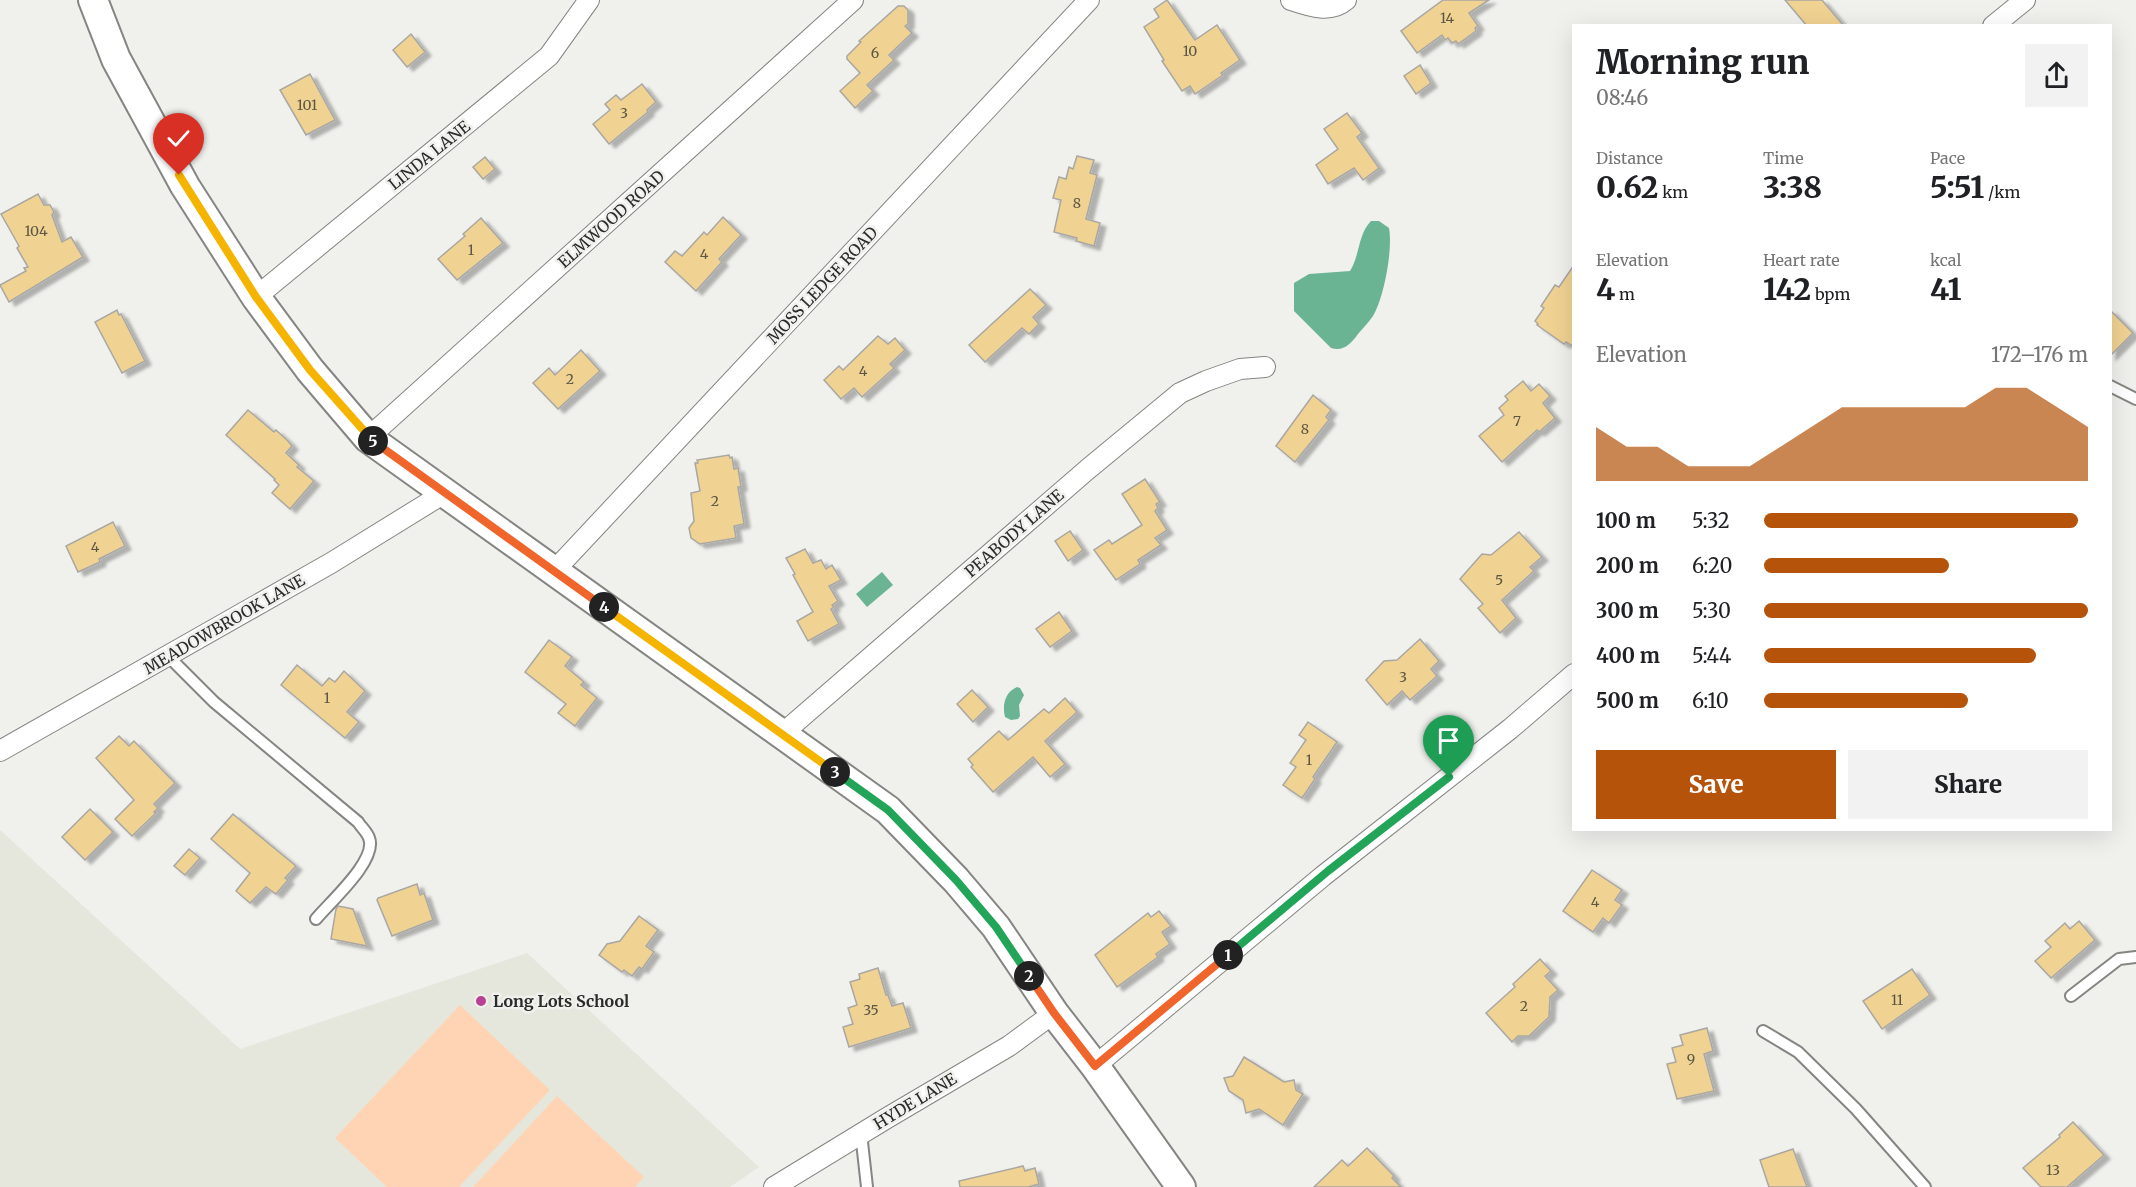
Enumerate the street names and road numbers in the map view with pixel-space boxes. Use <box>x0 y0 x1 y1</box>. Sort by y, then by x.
street label: LINDA LANE <box>384 116 474 194</box>
street label: ELMWOOD ROAD <box>554 166 668 272</box>
street label: MOSS LEDGE ROAD <box>762 222 882 348</box>
street label: PEABODY LANE <box>960 484 1068 581</box>
street label: MEADOWBROOK LANE <box>140 569 309 678</box>
street label: HYDE LANE <box>870 1068 961 1134</box>

